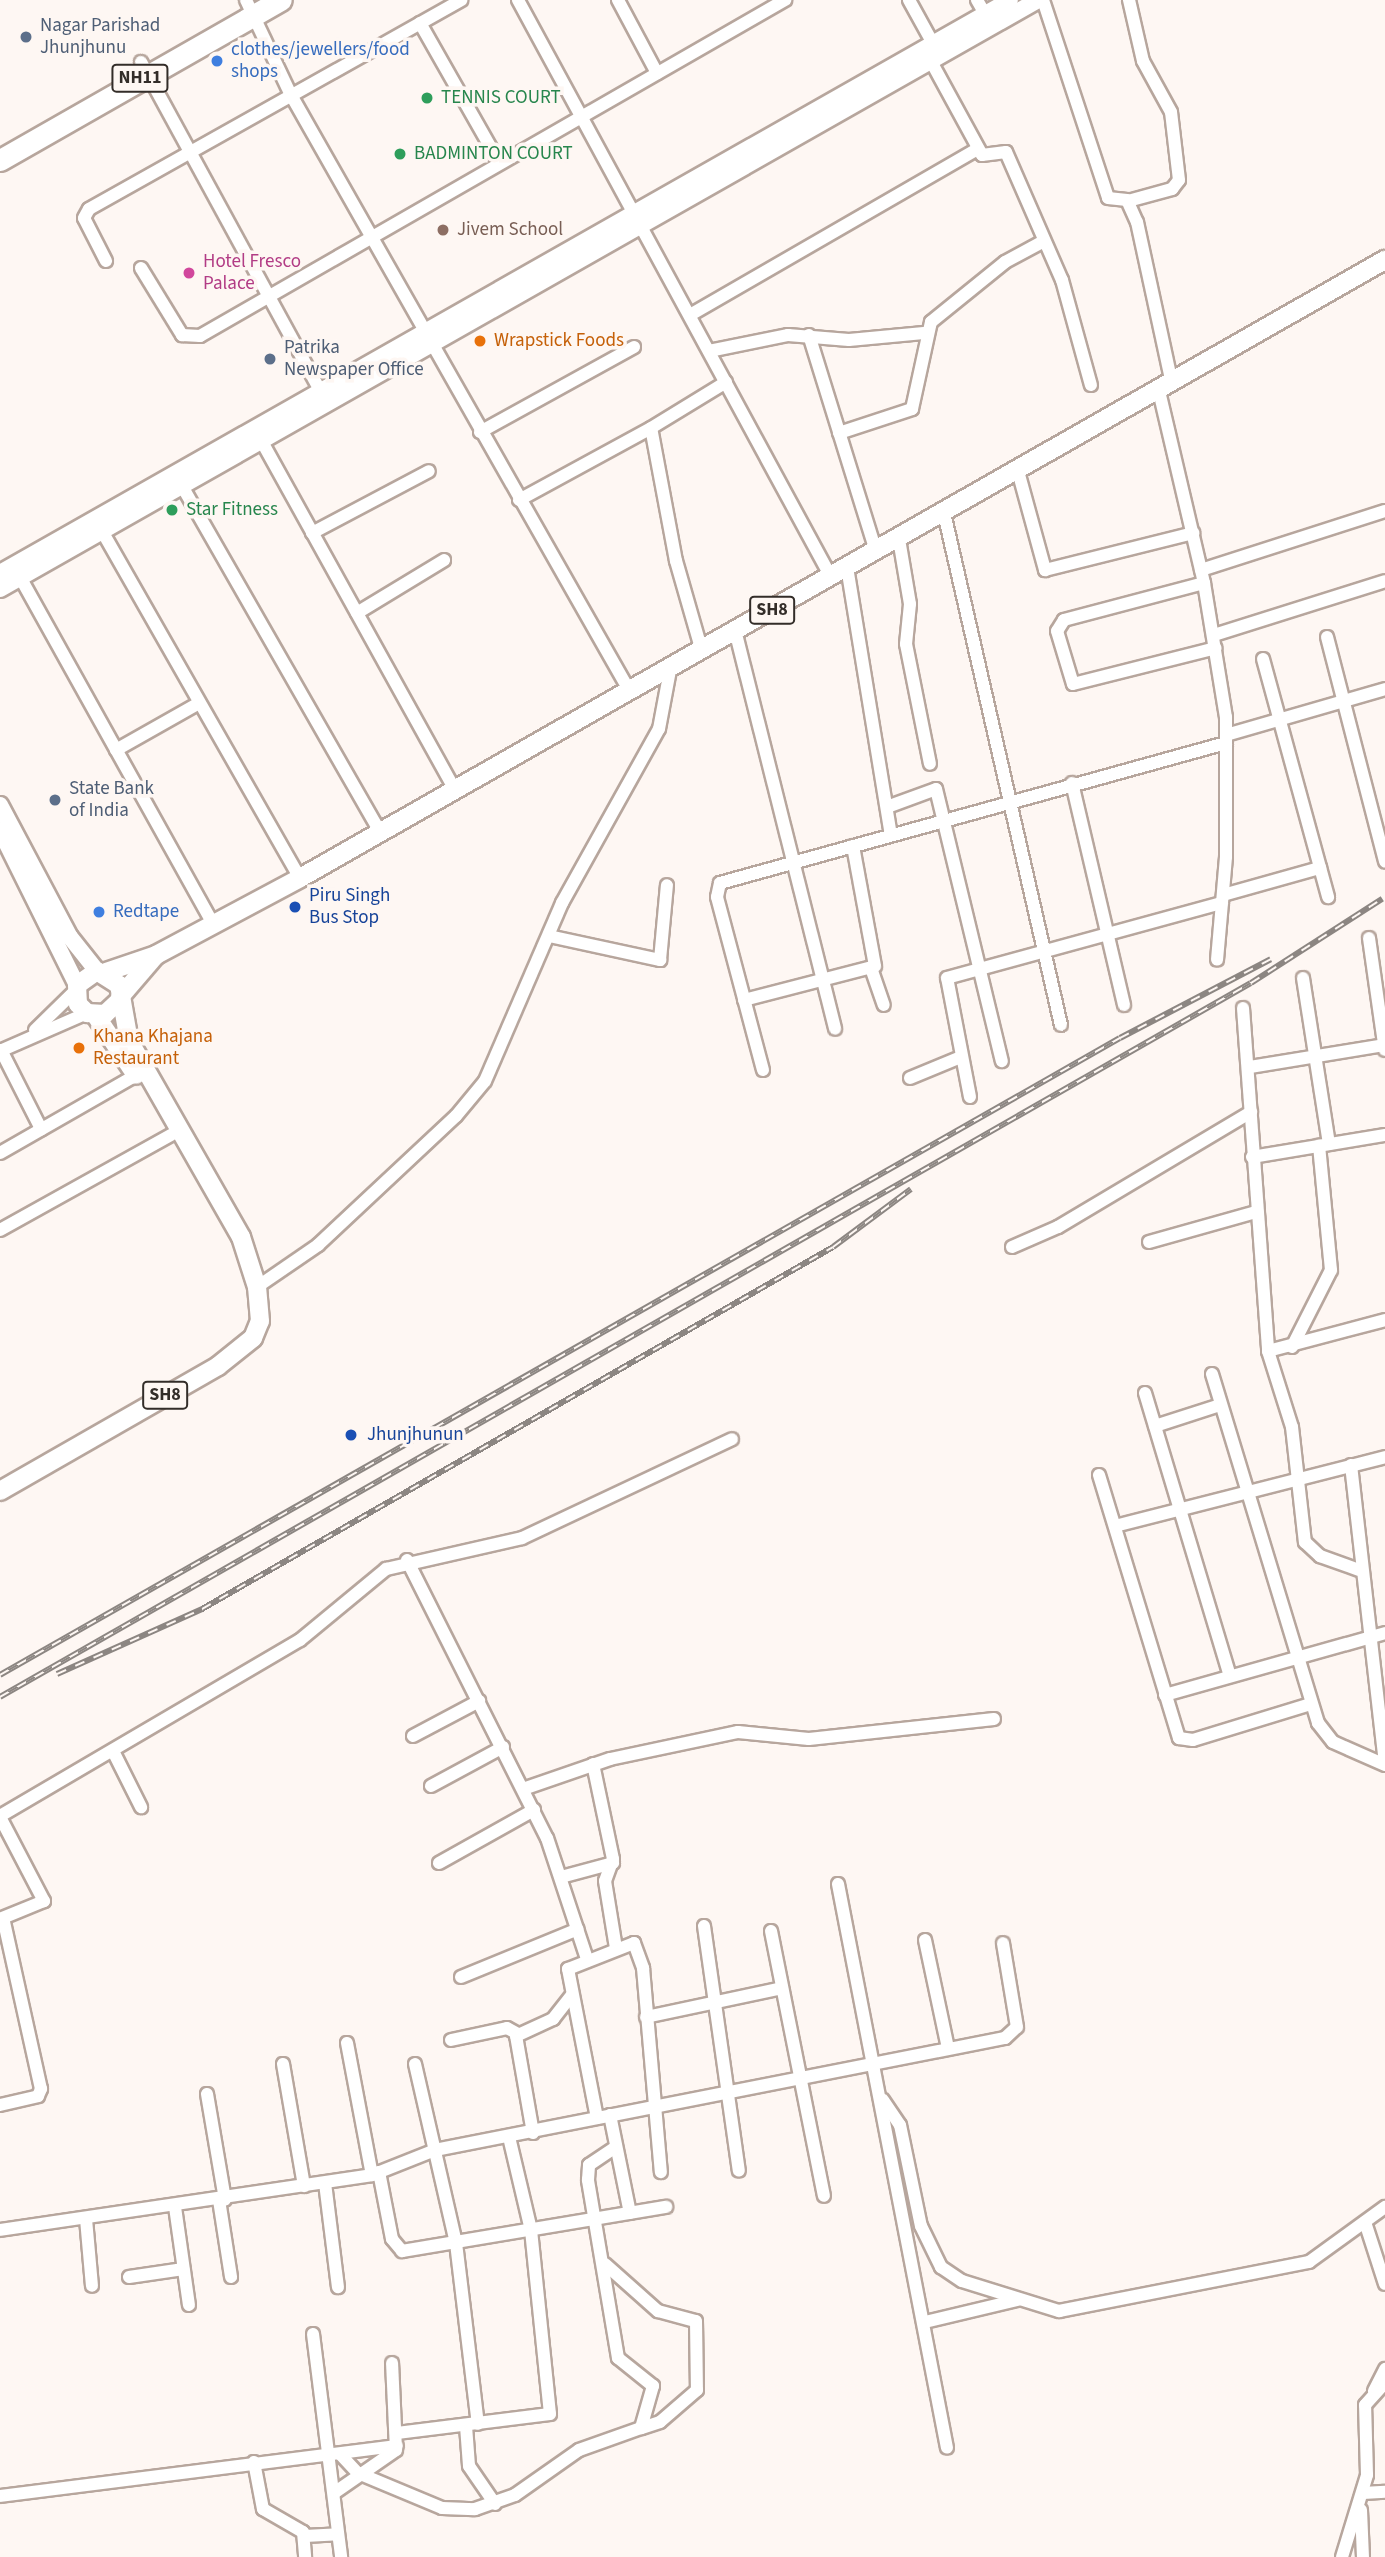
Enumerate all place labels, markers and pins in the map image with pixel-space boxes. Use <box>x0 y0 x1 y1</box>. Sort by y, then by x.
place label: Nagar Parishad Jhunjhunu <box>40 15 160 59</box>
marker: Nagar Parishad Jhunjhunu <box>18 29 34 45</box>
place label: clothes/jewellers/food shops <box>231 39 410 83</box>
marker: clothes/jewellers/food shops <box>209 53 225 69</box>
place label: TENNIS COURT <box>441 87 561 109</box>
marker: TENNIS COURT <box>419 90 435 106</box>
place label: BADMINTON COURT <box>414 143 573 165</box>
marker: BADMINTON COURT <box>392 146 408 162</box>
place label: Jivem School <box>457 219 563 241</box>
marker: Jivem School <box>435 222 451 238</box>
place label: Hotel Fresco Palace <box>203 251 301 295</box>
marker: Hotel Fresco Palace <box>181 265 197 281</box>
place label: Wrapstick Foods <box>494 330 624 352</box>
marker: Wrapstick Foods <box>472 333 488 349</box>
place label: Patrika Newspaper Office <box>284 337 424 381</box>
marker: Patrika Newspaper Office <box>262 351 278 367</box>
place label: Star Fitness <box>186 499 278 521</box>
marker: Star Fitness <box>164 502 180 518</box>
place label: State Bank of India <box>69 778 154 822</box>
marker: State Bank of India <box>47 792 63 808</box>
place label: Piru Singh Bus Stop <box>309 885 390 929</box>
marker: Piru Singh Bus Stop <box>287 899 303 915</box>
place label: Redtape <box>113 901 179 923</box>
marker: Redtape <box>91 904 107 920</box>
place label: Khana Khajana Restaurant <box>93 1026 213 1070</box>
marker: Khana Khajana Restaurant <box>71 1040 87 1056</box>
place label: Jhunjhunun <box>367 1424 464 1446</box>
marker: Jhunjhunun <box>341 1425 361 1445</box>

